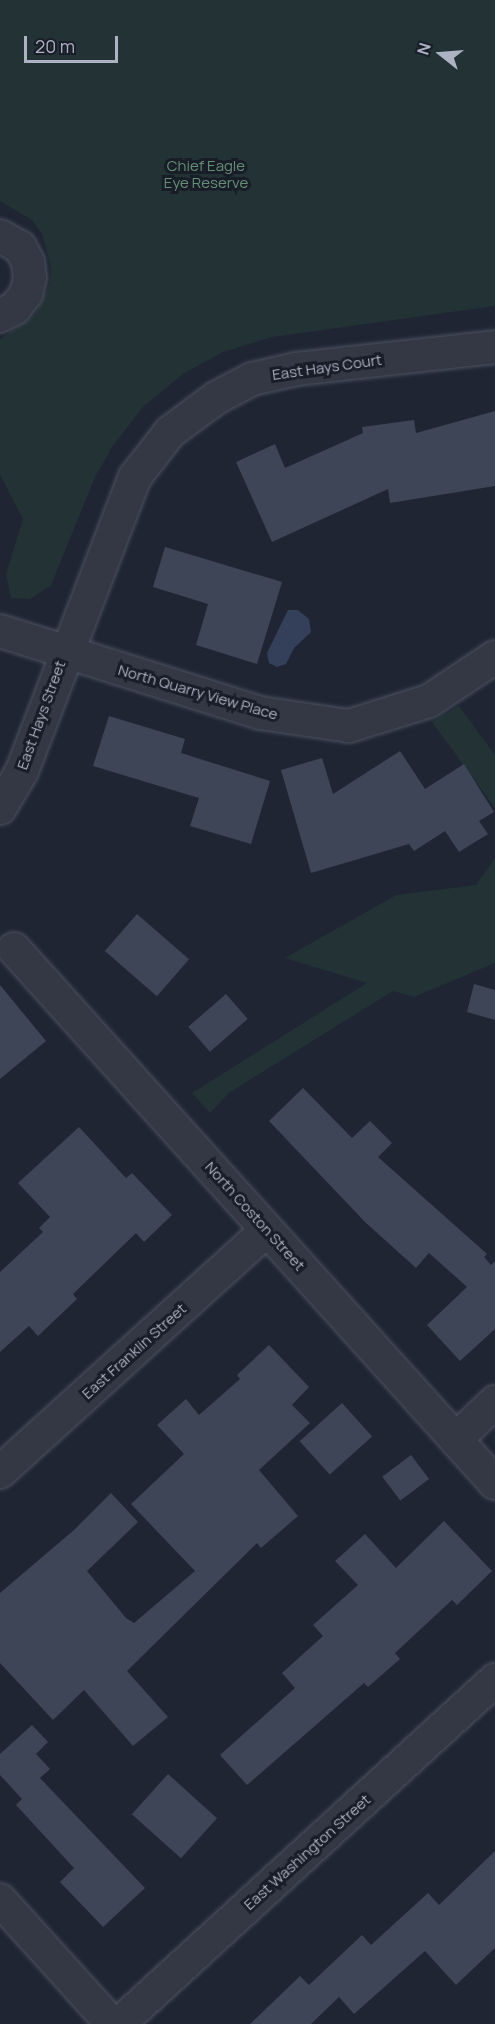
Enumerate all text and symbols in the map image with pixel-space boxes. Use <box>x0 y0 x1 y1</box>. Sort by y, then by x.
scale bar <box>27 24 122 62</box>
north arrow <box>411 24 471 84</box>
text: 20 m <box>35 34 75 58</box>
text: N <box>412 40 436 57</box>
park label: Chief Eagle Eye Reserve <box>164 156 248 191</box>
street label: East Hays Court <box>271 350 383 384</box>
street label: East Hays Street <box>13 658 69 772</box>
street label: North Quarry View Place <box>116 661 280 723</box>
street label: North Coston Street <box>201 1158 309 1274</box>
street label: East Franklin Street <box>78 1299 190 1403</box>
street label: East Washington Street <box>240 1790 374 1914</box>

